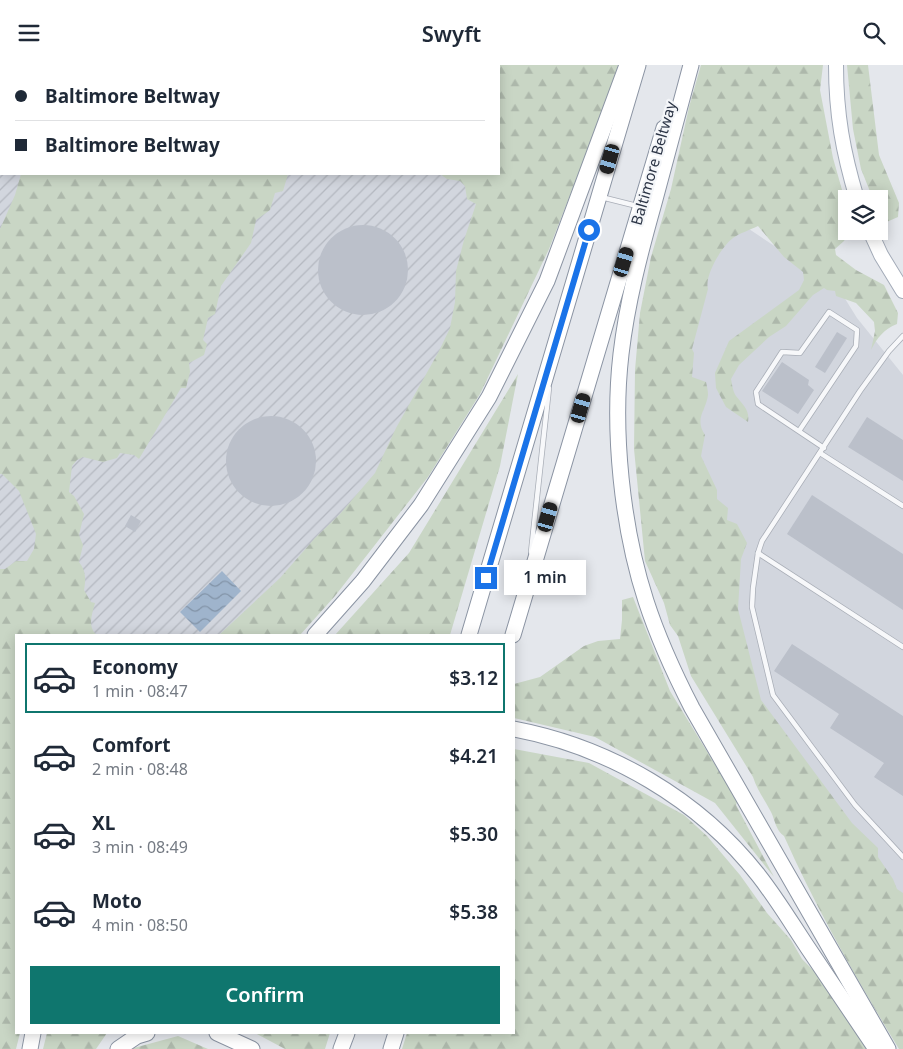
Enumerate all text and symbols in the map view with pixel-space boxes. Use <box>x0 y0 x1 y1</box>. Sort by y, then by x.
text: Swyft <box>422 18 481 48</box>
icon: menu <box>15 19 43 47</box>
icon: search <box>860 19 888 47</box>
text: Baltimore Beltway <box>45 83 220 109</box>
street label: Baltimore Beltway <box>626 98 680 227</box>
text: Baltimore Beltway <box>45 132 220 158</box>
car <box>598 143 621 175</box>
map controls <box>838 190 888 240</box>
button: layers <box>838 190 888 240</box>
route start <box>578 219 600 241</box>
car <box>612 245 635 279</box>
car <box>569 392 592 424</box>
car <box>536 501 559 533</box>
callout: 1 min <box>504 561 586 595</box>
text: 1 min <box>523 566 567 588</box>
route end <box>475 567 497 589</box>
text: Economy <box>92 654 178 680</box>
icon: car <box>32 656 77 701</box>
text: $3.12 <box>449 665 498 691</box>
text: 1 min · 08:47 <box>92 680 188 702</box>
text: Comfort <box>92 732 171 758</box>
icon: car <box>32 734 77 779</box>
text: $4.21 <box>449 743 498 769</box>
text: 2 min · 08:48 <box>92 758 188 780</box>
text: XL <box>92 810 115 836</box>
icon: car <box>32 812 77 857</box>
text: $5.30 <box>449 821 498 847</box>
text: 3 min · 08:49 <box>92 836 188 858</box>
text: Moto <box>92 888 142 914</box>
icon: car <box>32 890 77 935</box>
text: $5.38 <box>449 899 498 925</box>
text: 4 min · 08:50 <box>92 914 188 936</box>
button: Confirm <box>30 966 500 1024</box>

